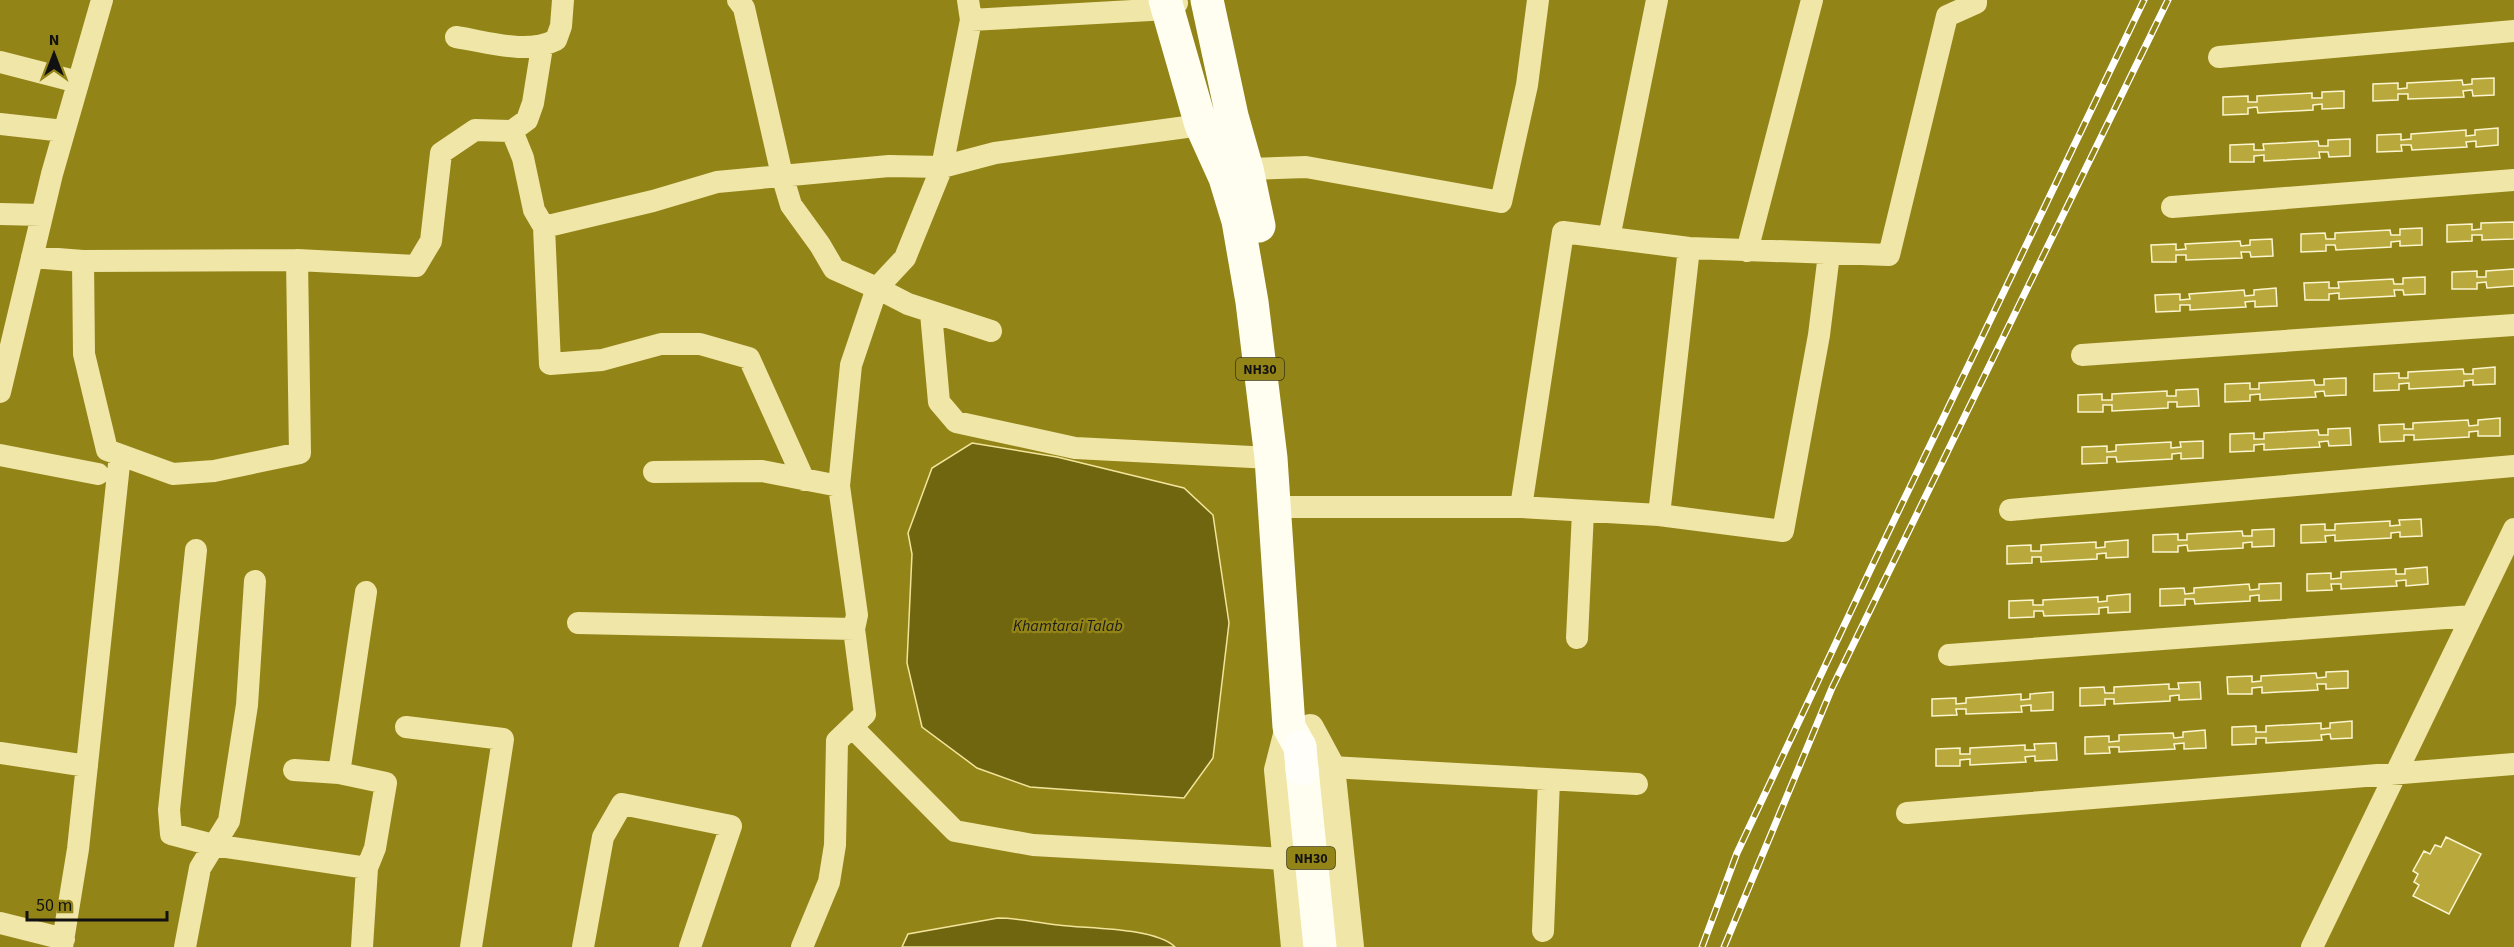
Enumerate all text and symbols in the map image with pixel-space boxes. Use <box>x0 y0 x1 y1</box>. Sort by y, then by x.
north arrow <box>24 24 84 84</box>
text: N <box>49 29 59 51</box>
road number: NH30 <box>1236 358 1284 380</box>
water label: Khamtarai Talab <box>1013 615 1123 637</box>
road number: NH30 <box>1287 847 1335 869</box>
scale bar <box>27 884 166 922</box>
text: 50 m <box>36 893 72 918</box>

